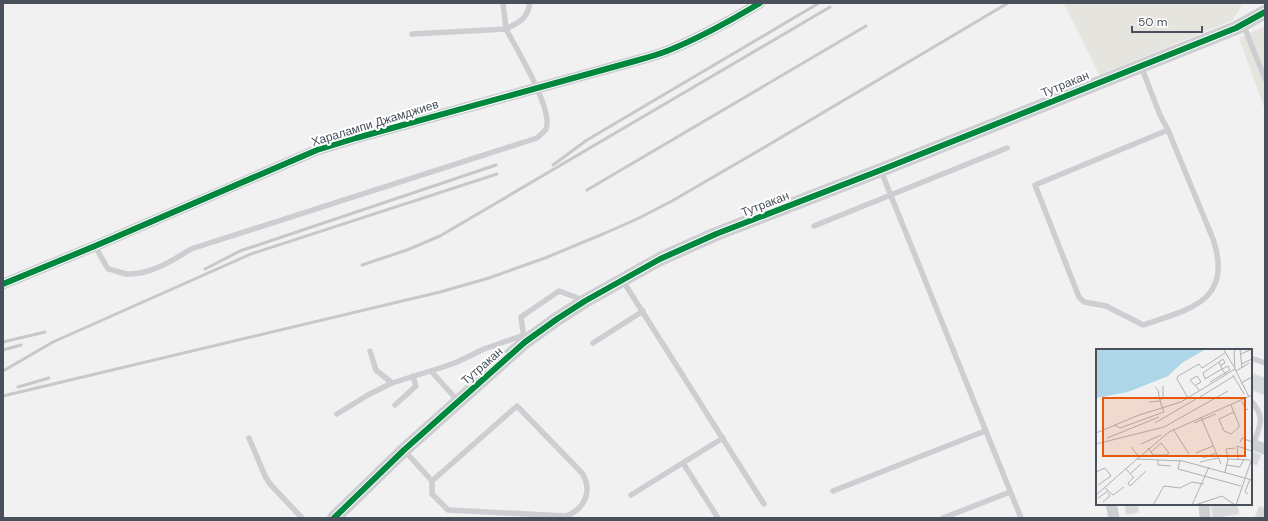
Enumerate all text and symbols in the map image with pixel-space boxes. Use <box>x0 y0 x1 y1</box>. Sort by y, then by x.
scale bar <box>1132 8 1202 34</box>
text: 50 m <box>1138 14 1167 30</box>
street label: Тутракан <box>1039 67 1091 101</box>
street label: Харалампи Джамджиев <box>309 96 441 150</box>
street label: Тутракан <box>739 188 791 220</box>
street label: Тутракан <box>458 343 506 389</box>
inset map <box>1096 349 1252 505</box>

